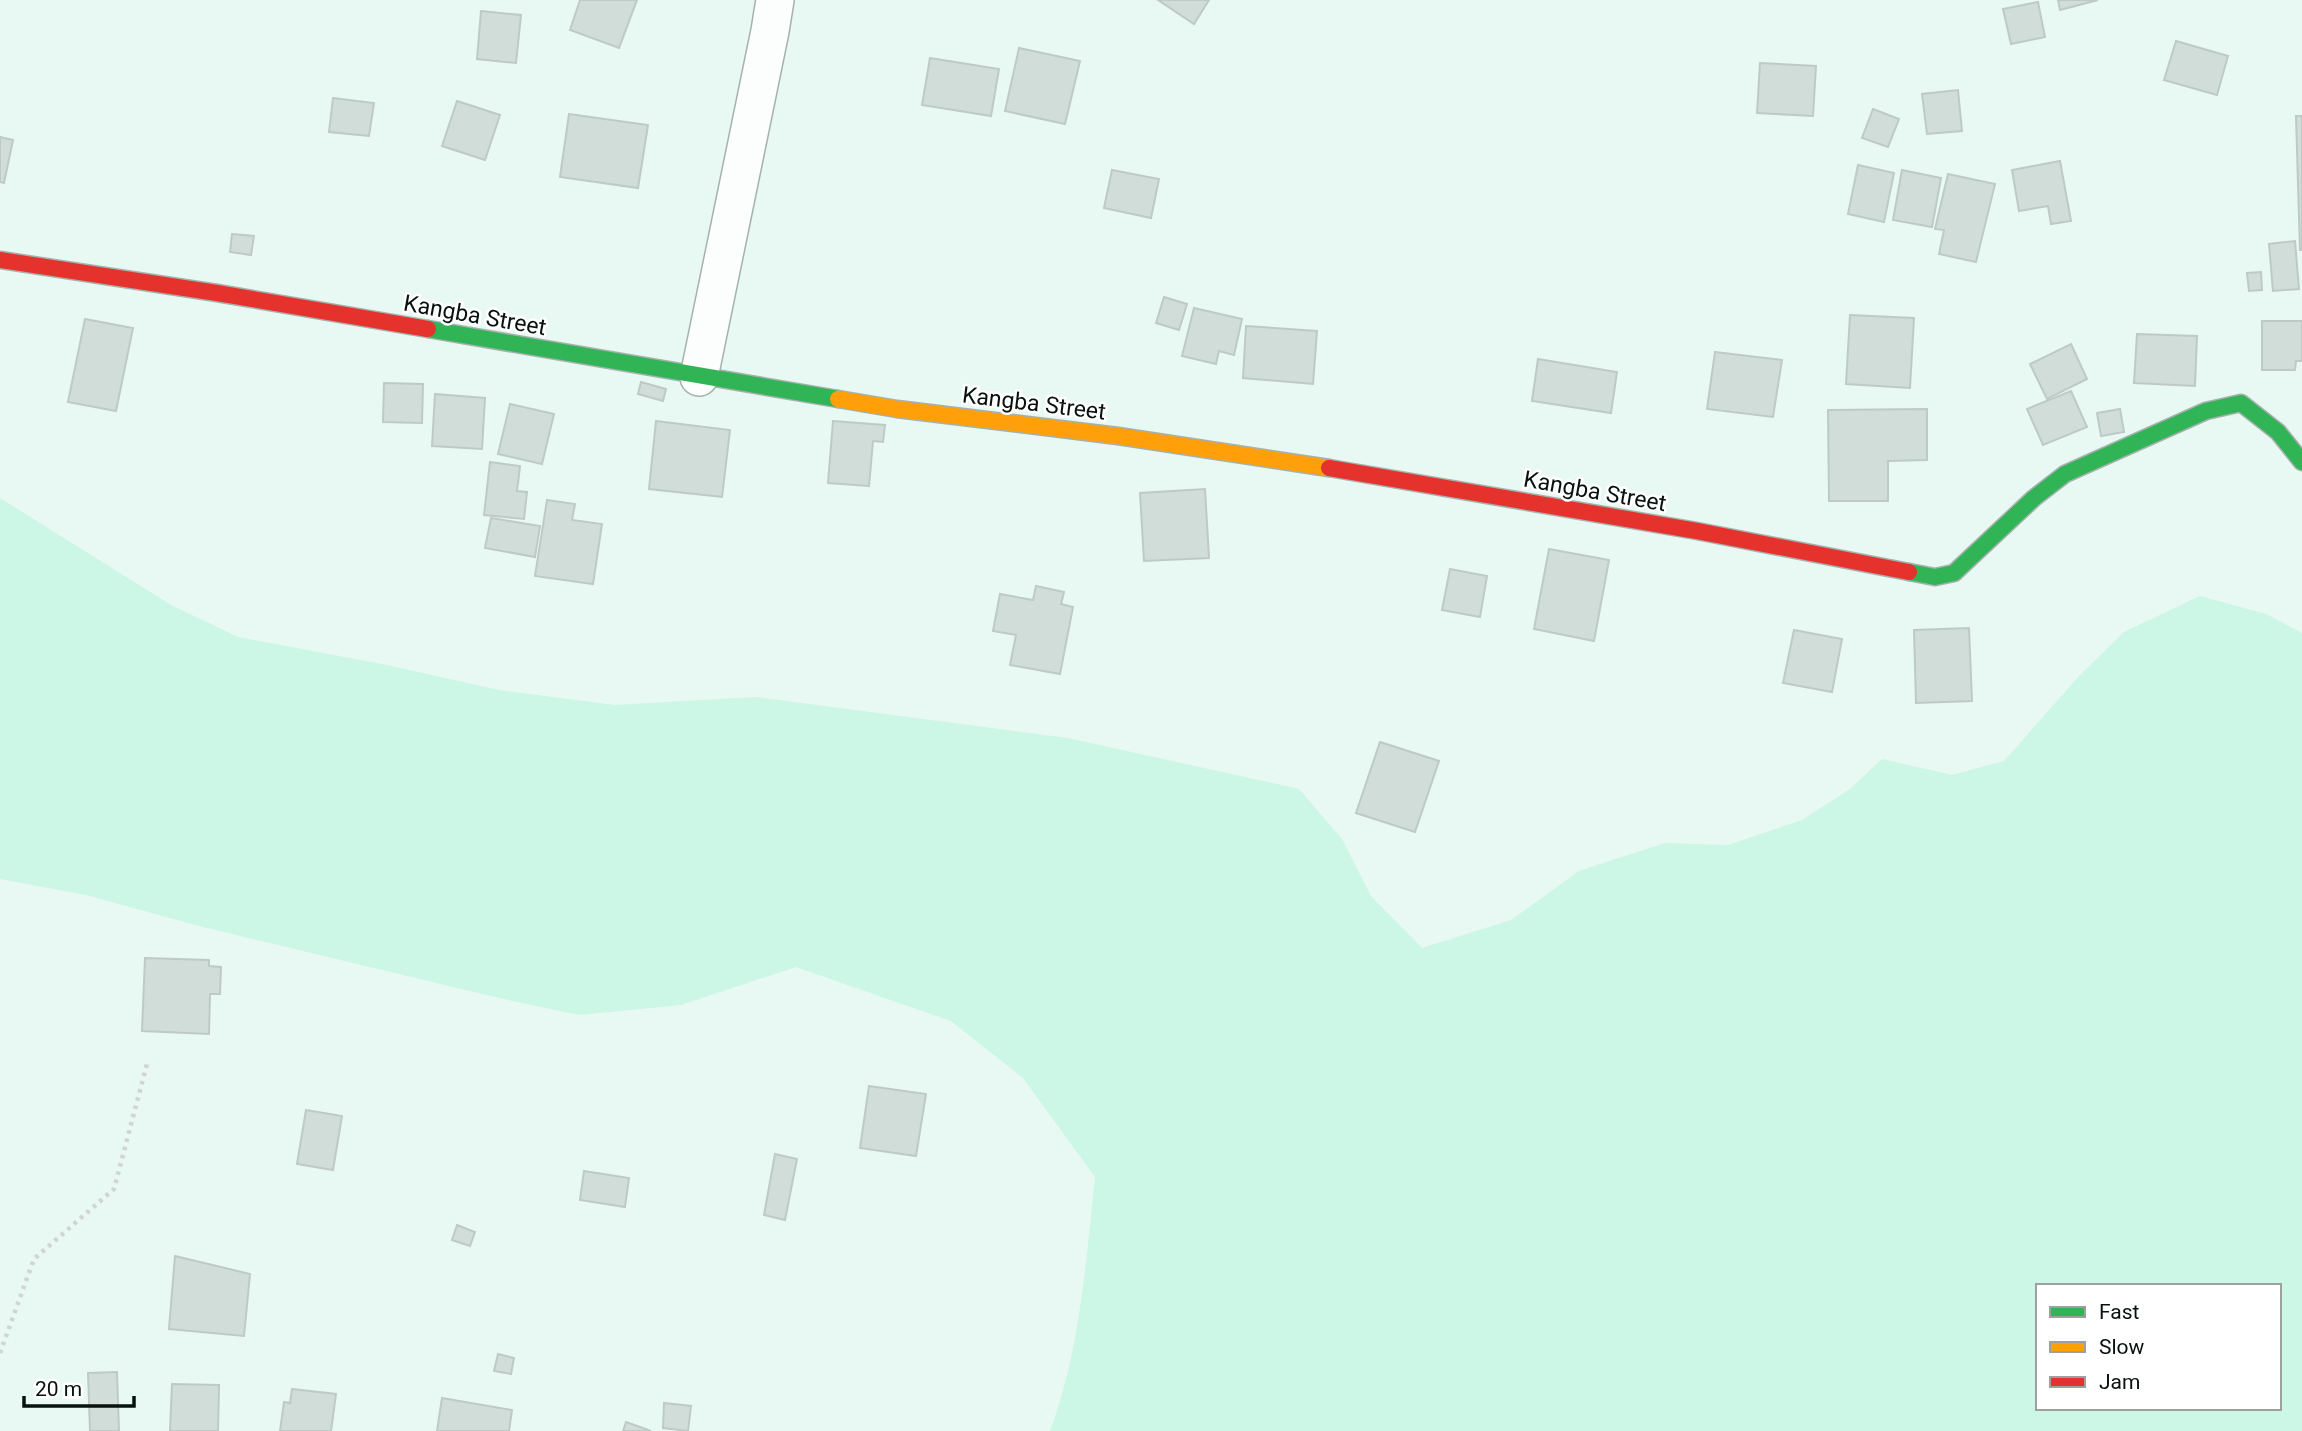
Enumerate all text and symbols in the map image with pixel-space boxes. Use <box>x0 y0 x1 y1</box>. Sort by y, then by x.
street label: Kangba Street <box>401 290 548 341</box>
street label: Kangba Street <box>961 381 1107 426</box>
street label: Kangba Street <box>1521 466 1668 517</box>
legend <box>2036 1284 2281 1410</box>
text: Fast <box>2099 1300 2140 1324</box>
text: Slow <box>2099 1335 2145 1359</box>
scale bar <box>24 1364 135 1408</box>
text: Jam <box>2099 1370 2140 1394</box>
text: 20 m <box>35 1377 82 1401</box>

